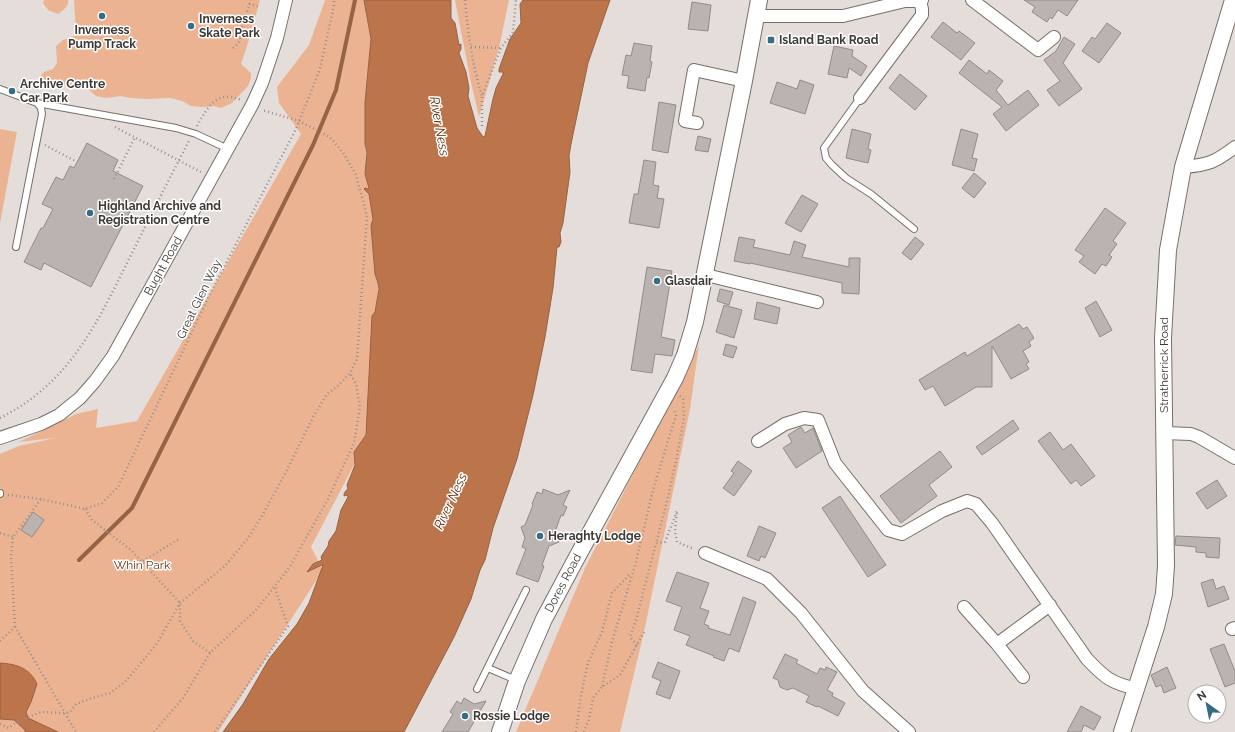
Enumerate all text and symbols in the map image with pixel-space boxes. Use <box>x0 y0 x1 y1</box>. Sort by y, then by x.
marker: Inverness Pump Track <box>97 11 107 21</box>
place label: Inverness Skate Park <box>199 12 260 40</box>
marker: Inverness Skate Park <box>186 21 196 31</box>
place label: Inverness Pump Track <box>68 23 136 51</box>
place label: Island Bank Road <box>779 33 879 47</box>
marker: Island Bank Road <box>766 35 776 45</box>
place label: Archive Centre Car Park <box>20 77 105 105</box>
marker: Archive Centre Car Park <box>7 86 17 96</box>
water label: River Ness <box>427 95 452 157</box>
place label: Highland Archive and Registration Centre <box>98 199 221 227</box>
marker: Highland Archive and Registration Centre <box>85 208 95 218</box>
street label: Bught Road <box>141 234 185 298</box>
street label: Great Glen Way <box>174 257 224 341</box>
place label: Glasdair <box>665 274 713 288</box>
marker: Glasdair <box>652 276 662 286</box>
street label: Stratherrick Road <box>1157 317 1171 413</box>
water label: River Ness <box>431 471 470 532</box>
place label: Heraghty Lodge <box>548 529 641 543</box>
marker: Heraghty Lodge <box>535 531 545 541</box>
street label: Dores Road <box>542 551 584 615</box>
park label: Whin Park <box>114 558 171 572</box>
north arrow <box>1187 684 1227 724</box>
text: N <box>1195 688 1209 704</box>
place label: Rossie Lodge <box>473 709 550 723</box>
marker: Rossie Lodge <box>460 711 470 721</box>

